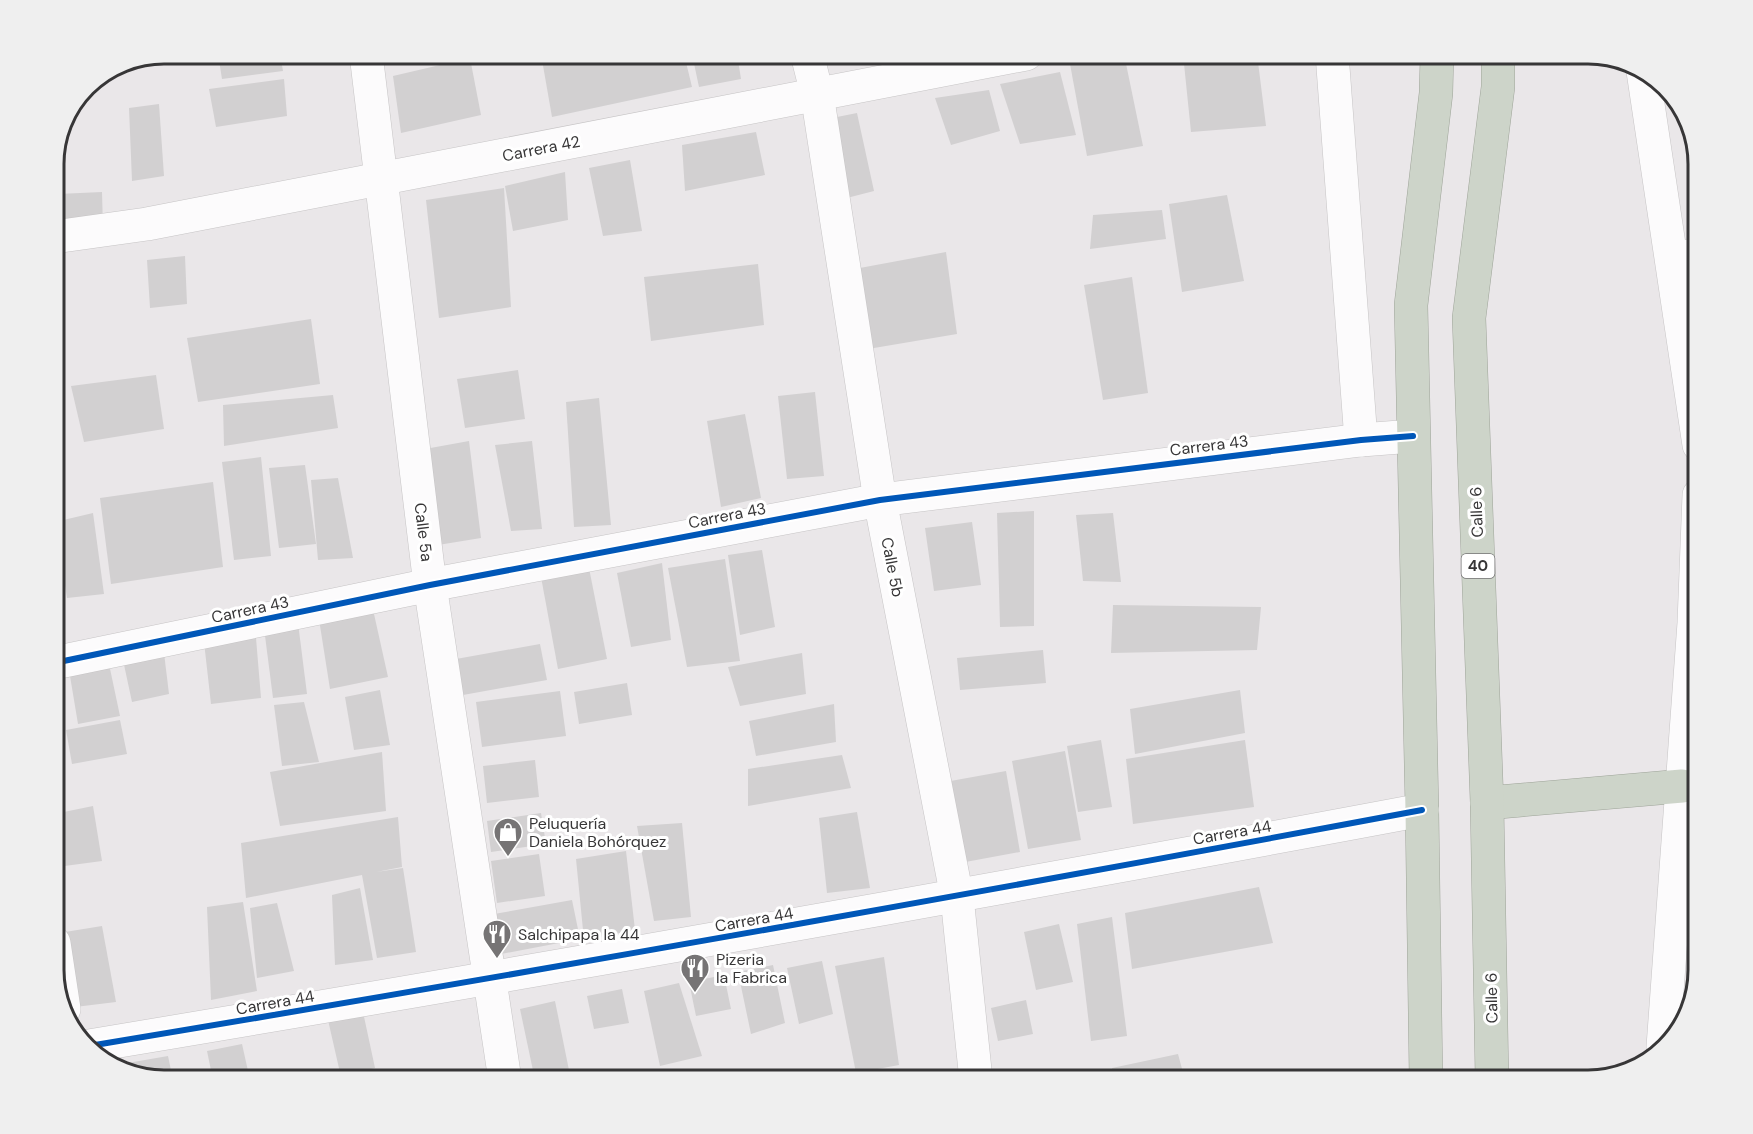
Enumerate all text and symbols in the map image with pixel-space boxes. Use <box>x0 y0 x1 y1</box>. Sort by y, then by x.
street label: Carrera 42 <box>501 131 582 166</box>
street label: Carrera 43 <box>1169 430 1249 461</box>
street label: Calle 6 <box>1465 486 1488 538</box>
street label: Carrera 43 <box>686 498 768 533</box>
street label: Calle 5a <box>409 501 438 563</box>
street label: Calle 5b <box>876 535 909 599</box>
road number: 40 <box>1462 554 1494 578</box>
street label: Carrera 43 <box>209 591 291 628</box>
place label: Peluquería Daniela Bohórquez <box>529 813 666 852</box>
street label: Carrera 44 <box>1191 815 1273 850</box>
shop icon: Peluquería Daniela Bohórquez <box>492 816 524 858</box>
street label: Carrera 44 <box>713 902 795 937</box>
restaurant icon: Salchipapa la 44 <box>481 918 513 960</box>
place label: Salchipapa la 44 <box>518 924 640 945</box>
place label: Pizeria la Fabrica <box>716 949 787 988</box>
restaurant icon: Pizeria la Fabrica <box>679 952 711 994</box>
street label: Calle 6 <box>1481 972 1502 1024</box>
street label: Carrera 44 <box>234 985 316 1020</box>

